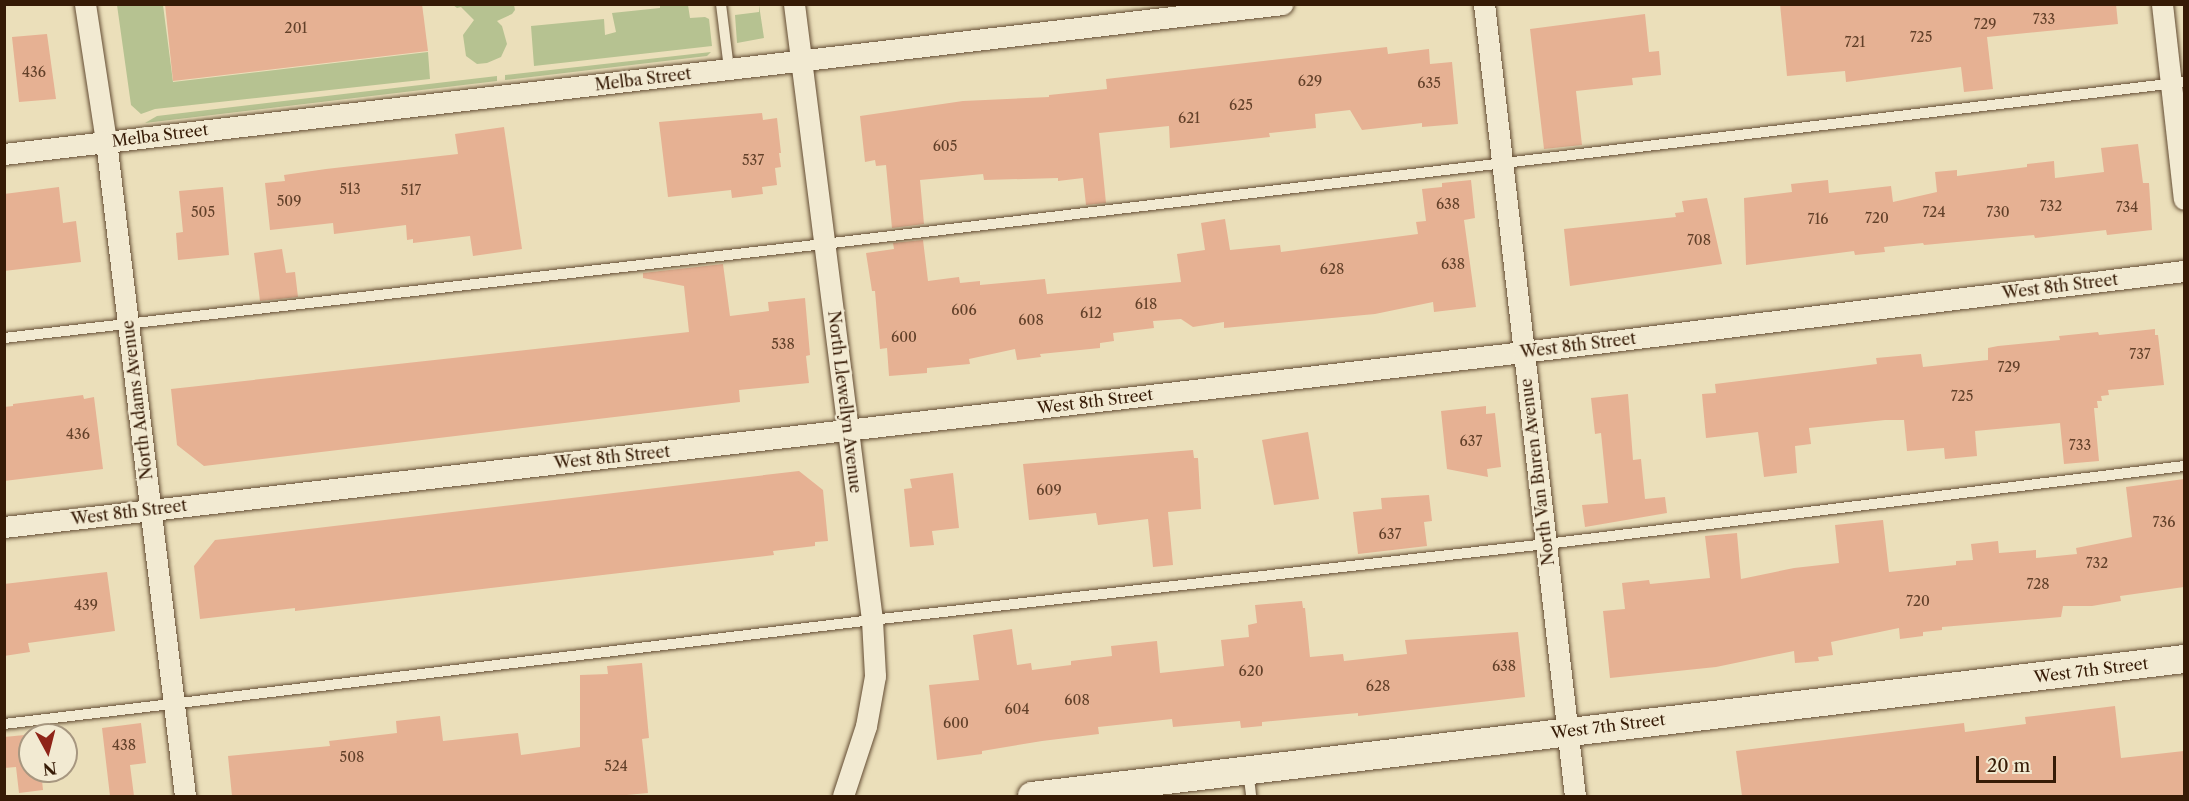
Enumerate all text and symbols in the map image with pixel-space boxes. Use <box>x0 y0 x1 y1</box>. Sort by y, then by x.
house number: 733 <box>2033 11 2055 27</box>
house number: 729 <box>1973 16 1997 32</box>
house number: 201 <box>285 20 307 36</box>
house number: 725 <box>1910 29 1932 45</box>
house number: 721 <box>1845 34 1865 50</box>
house number: 436 <box>22 64 46 80</box>
street label: Melba Street <box>594 64 692 94</box>
house number: 629 <box>1298 73 1322 89</box>
house number: 635 <box>1417 75 1441 91</box>
house number: 625 <box>1229 97 1253 113</box>
house number: 621 <box>1178 110 1200 126</box>
street label: Melba Street <box>111 120 209 150</box>
house number: 605 <box>933 138 957 154</box>
house number: 537 <box>742 152 764 168</box>
house number: 513 <box>339 181 361 197</box>
house number: 517 <box>401 182 421 198</box>
house number: 509 <box>277 193 301 209</box>
house number: 638 <box>1436 196 1460 212</box>
house number: 732 <box>2040 198 2062 214</box>
house number: 734 <box>2116 199 2138 215</box>
house number: 505 <box>191 204 215 220</box>
house number: 724 <box>1922 204 1946 220</box>
house number: 730 <box>1986 204 2010 220</box>
house number: 720 <box>1865 210 1889 226</box>
house number: 716 <box>1808 211 1828 227</box>
house number: 708 <box>1687 232 1711 248</box>
house number: 638 <box>1441 256 1465 272</box>
house number: 628 <box>1320 261 1344 277</box>
street label: West 8th Street <box>2001 269 2119 303</box>
house number: 618 <box>1135 296 1157 312</box>
house number: 606 <box>951 302 977 318</box>
house number: 612 <box>1080 305 1102 321</box>
street label: North Llewellyn Avenue <box>824 309 866 495</box>
house number: 608 <box>1018 312 1044 328</box>
street label: North Adams Avenue <box>118 318 156 482</box>
street label: West 8th Street <box>1519 328 1637 362</box>
house number: 600 <box>891 329 917 345</box>
house number: 538 <box>771 336 795 352</box>
house number: 737 <box>2129 346 2151 362</box>
house number: 729 <box>1997 359 2021 375</box>
street label: North Van Buren Avenue <box>1516 377 1558 567</box>
street label: West 8th Street <box>1036 384 1154 418</box>
house number: 725 <box>1951 388 1973 404</box>
house number: 436 <box>66 426 90 442</box>
house number: 637 <box>1460 433 1482 449</box>
house number: 733 <box>2069 437 2091 453</box>
street label: West 8th Street <box>553 441 671 473</box>
house number: 609 <box>1036 482 1062 498</box>
street label: West 8th Street <box>70 495 188 529</box>
house number: 736 <box>2153 514 2175 530</box>
house number: 637 <box>1379 526 1401 542</box>
house number: 732 <box>2086 555 2108 571</box>
house number: 728 <box>2026 576 2050 592</box>
house number: 720 <box>1906 593 1930 609</box>
house number: 439 <box>74 597 98 613</box>
street label: West 7th Street <box>2033 653 2149 687</box>
house number: 638 <box>1492 658 1516 674</box>
house number: 620 <box>1238 663 1264 679</box>
house number: 628 <box>1366 678 1390 694</box>
house number: 608 <box>1064 692 1090 708</box>
house number: 604 <box>1004 701 1030 717</box>
street label: West 7th Street <box>1550 709 1666 743</box>
house number: 600 <box>943 715 969 731</box>
north arrow <box>18 723 78 783</box>
house number: 438 <box>112 737 136 753</box>
scale bar <box>1979 744 2058 782</box>
house number: 508 <box>340 749 364 765</box>
text: 20 m <box>1987 755 2030 777</box>
text: N <box>42 758 58 780</box>
house number: 524 <box>604 758 628 774</box>

